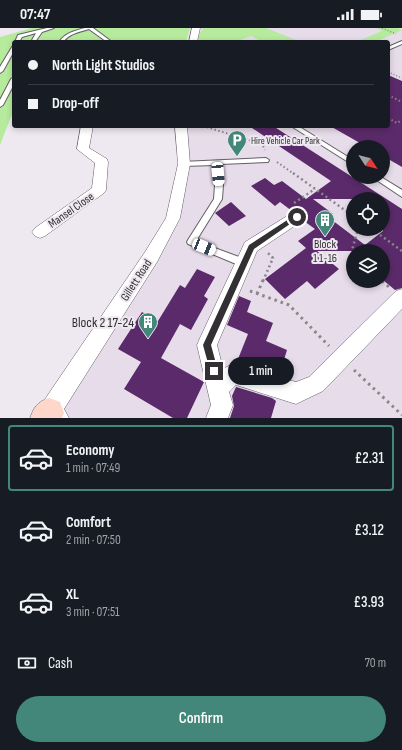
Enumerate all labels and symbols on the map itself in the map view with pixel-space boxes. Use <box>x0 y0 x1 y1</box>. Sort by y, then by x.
parking icon: Hire Vehicle Car Park <box>226 129 248 157</box>
place label: Hire Vehicle Car Park <box>251 135 320 147</box>
north arrow <box>346 140 390 184</box>
car <box>211 162 225 186</box>
street label: Mansel Close <box>46 189 97 232</box>
route start <box>288 208 306 226</box>
building icon: Block 1 1-16 <box>314 209 336 237</box>
car <box>191 237 217 257</box>
place label: Block 1 1-16 <box>313 237 337 266</box>
street label: Gillett Road <box>117 257 155 304</box>
building icon: Block 2 17-24 <box>137 311 159 339</box>
place label: Block 2 17-24 <box>72 314 134 331</box>
callout: 1 min <box>228 357 294 385</box>
route end <box>205 362 223 380</box>

